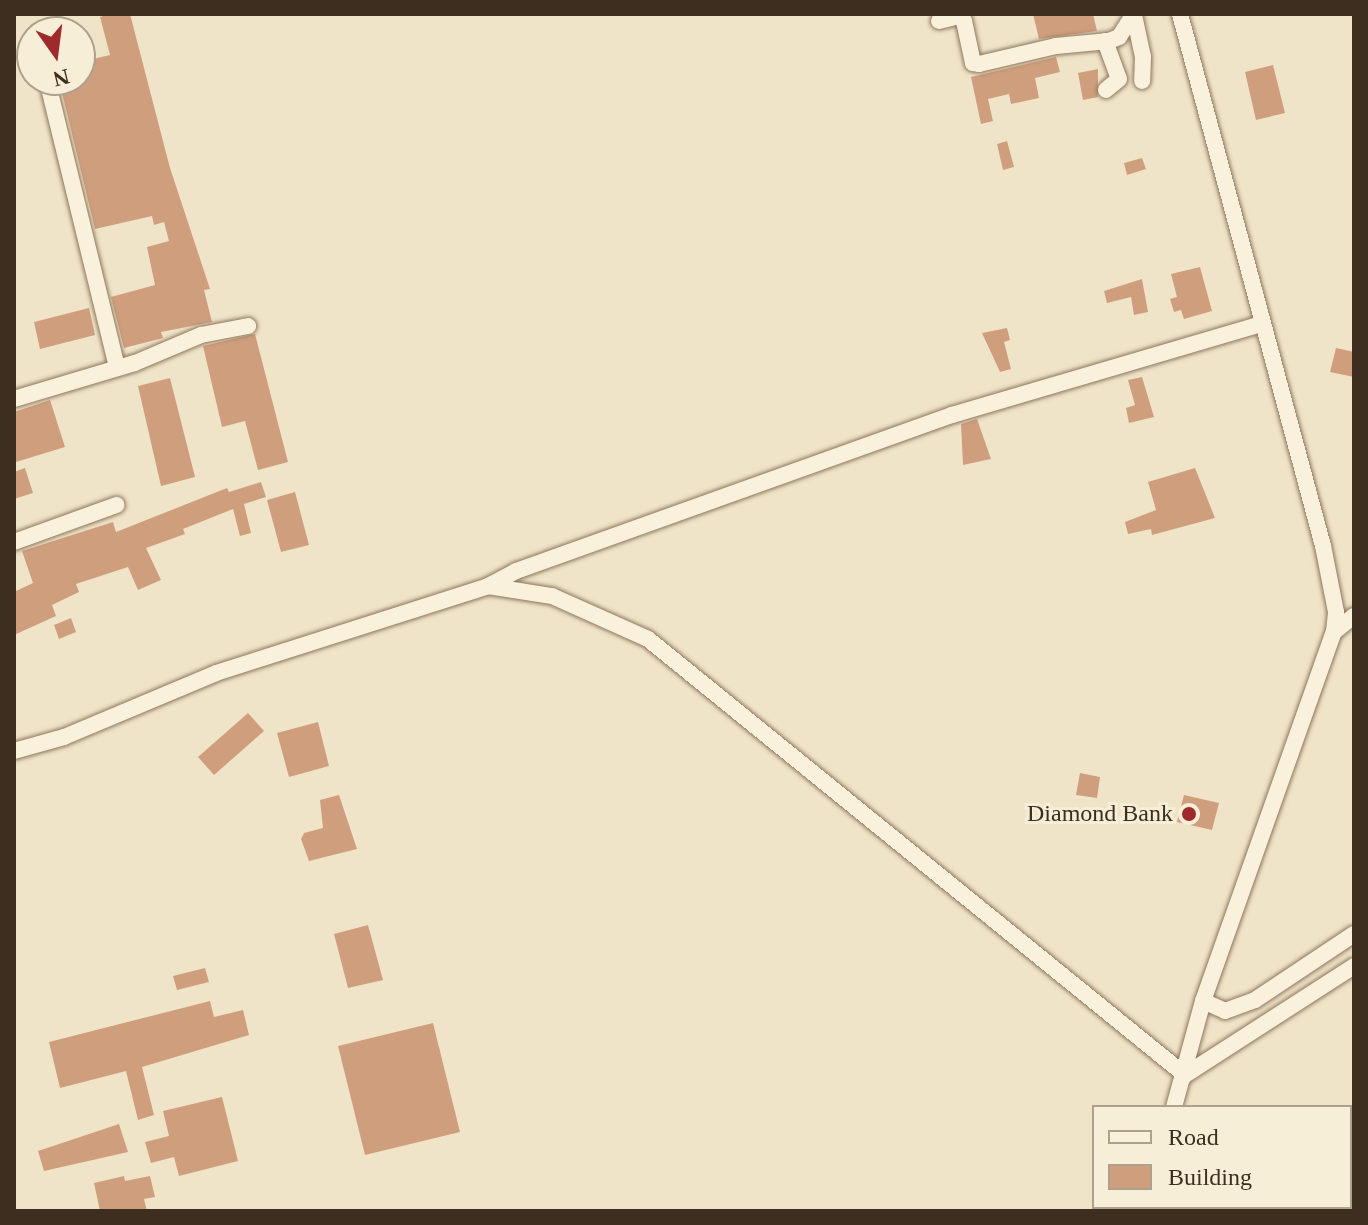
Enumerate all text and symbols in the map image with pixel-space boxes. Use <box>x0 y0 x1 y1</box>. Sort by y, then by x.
north arrow <box>16 16 96 96</box>
text: N <box>51 64 72 92</box>
place label: Diamond Bank <box>1027 800 1173 828</box>
marker: Diamond Bank <box>1180 805 1198 823</box>
legend <box>1092 1105 1352 1209</box>
text: Road <box>1168 1124 1219 1150</box>
text: Building <box>1168 1164 1252 1190</box>

